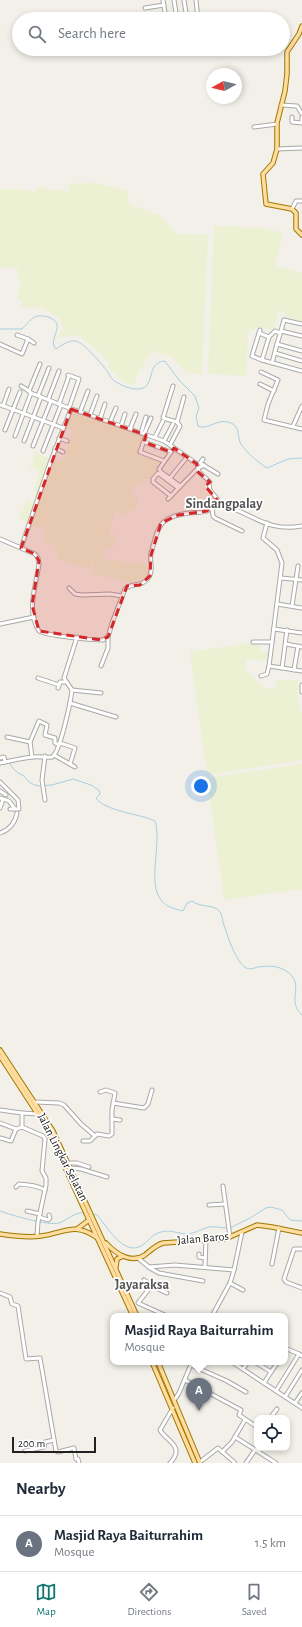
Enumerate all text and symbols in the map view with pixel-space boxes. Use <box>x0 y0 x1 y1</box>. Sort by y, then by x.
search box <box>12 12 290 56</box>
icon: search <box>26 23 48 45</box>
text: Search here <box>58 26 126 41</box>
north arrow <box>206 68 242 104</box>
district label: Sindangpalay <box>185 497 263 511</box>
your location <box>191 776 211 796</box>
street label: Jalan Lingkar Selatan <box>36 1111 90 1203</box>
street label: Jalan Baros <box>177 1230 229 1246</box>
district label: Jayaraksa <box>115 1278 169 1292</box>
popup <box>110 1313 288 1365</box>
text: Masjid Raya Baiturrahim <box>124 1323 274 1338</box>
text: Mosque <box>124 1341 165 1354</box>
pin: A <box>186 1378 212 1411</box>
map controls <box>254 1415 290 1451</box>
button: locate <box>254 1415 290 1451</box>
scale bar <box>12 1435 96 1454</box>
text: 200 m <box>18 1438 45 1449</box>
text: Nearby <box>16 1480 66 1497</box>
text: Masjid Raya Baiturrahim <box>54 1528 203 1543</box>
text: A <box>25 1537 33 1550</box>
text: 1.5 km <box>255 1537 286 1550</box>
text: Mosque <box>54 1546 94 1559</box>
tab: Map <box>35 1581 57 1618</box>
tab: Directions <box>127 1581 171 1618</box>
tab: Saved <box>242 1581 267 1618</box>

